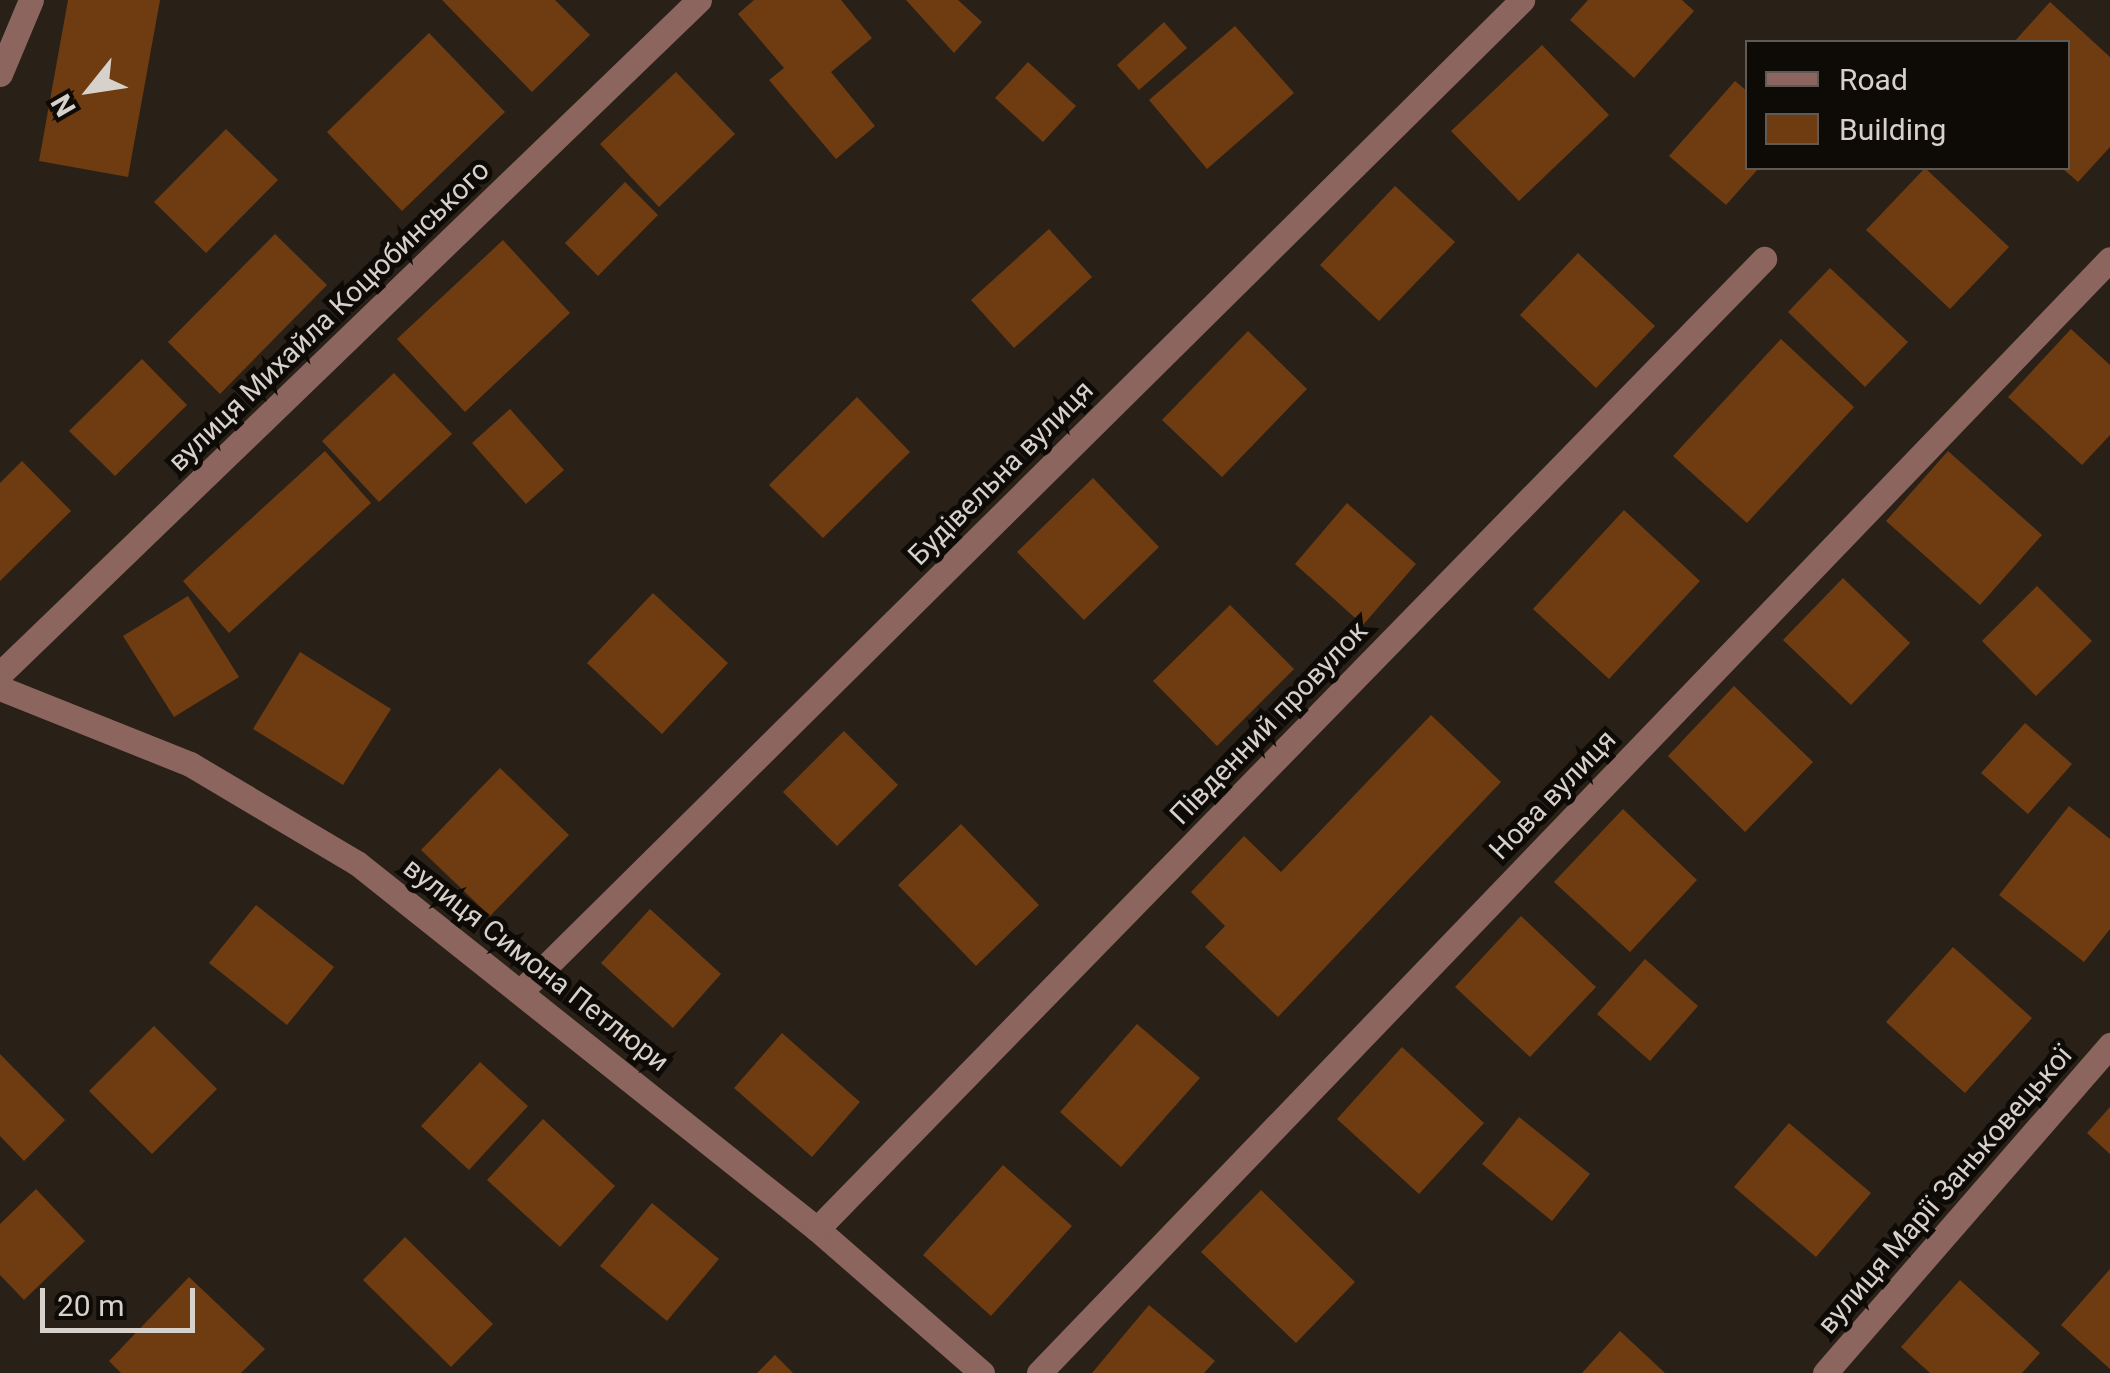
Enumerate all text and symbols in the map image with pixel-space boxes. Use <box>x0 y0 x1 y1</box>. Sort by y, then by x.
north arrow <box>40 40 140 140</box>
legend <box>1745 40 2070 170</box>
text: Road <box>1839 62 1908 97</box>
text: N <box>44 88 83 122</box>
text: Building <box>1839 112 1946 147</box>
street label: вулиця Михайла Коцюбинського <box>162 154 496 478</box>
street label: Будівельна вулиця <box>902 374 1100 572</box>
street label: Південний провулок <box>1163 614 1375 832</box>
street label: Нова вулиця <box>1483 723 1623 867</box>
street label: вулиця Симона Петлюри <box>397 851 675 1079</box>
street label: вулиця Марії Заньковецької <box>1811 1039 2079 1341</box>
scale bar <box>45 1268 200 1330</box>
text: 20 m <box>57 1288 124 1323</box>

